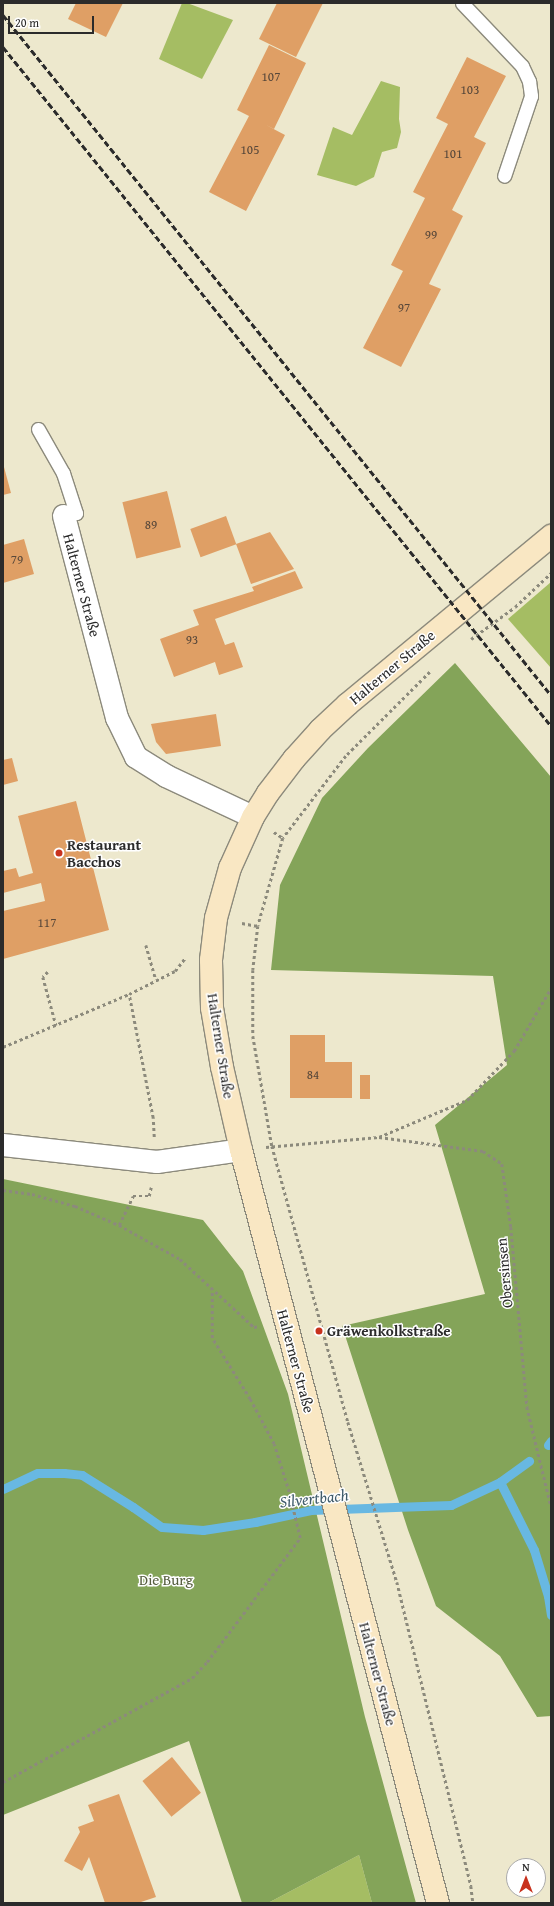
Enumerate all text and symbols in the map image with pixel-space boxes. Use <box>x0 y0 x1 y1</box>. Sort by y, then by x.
scale bar <box>10 8 96 34</box>
text: 20 m <box>15 14 39 31</box>
house number: 107 <box>262 69 280 85</box>
house number: 103 <box>461 82 479 98</box>
house number: 105 <box>241 142 259 158</box>
house number: 101 <box>444 146 462 162</box>
house number: 99 <box>425 227 437 243</box>
house number: 97 <box>398 300 410 316</box>
house number: 89 <box>145 517 157 533</box>
street label: Halterner Straße <box>60 531 104 639</box>
house number: 79 <box>11 552 23 568</box>
street label: Halterner Straße <box>346 626 438 708</box>
house number: 93 <box>186 632 198 648</box>
place label: Restaurant Bacchos <box>67 835 141 870</box>
marker: Restaurant Bacchos <box>54 848 64 858</box>
house number: 117 <box>38 915 56 931</box>
street label: Halterner Straße <box>204 992 238 1100</box>
house number: 84 <box>307 1067 319 1083</box>
street label: Obersinsen <box>492 1237 516 1309</box>
street label: Halterner Straße <box>274 1307 318 1415</box>
place label: Gräwenkolkstraße <box>327 1322 451 1340</box>
marker: Gräwenkolkstraße <box>314 1326 324 1336</box>
water label: Silvertbach <box>279 1485 349 1511</box>
park label: Die Burg <box>139 1571 193 1589</box>
street label: Halterner Straße <box>356 1620 400 1728</box>
north arrow <box>506 1858 546 1898</box>
text: N <box>522 1859 530 1875</box>

